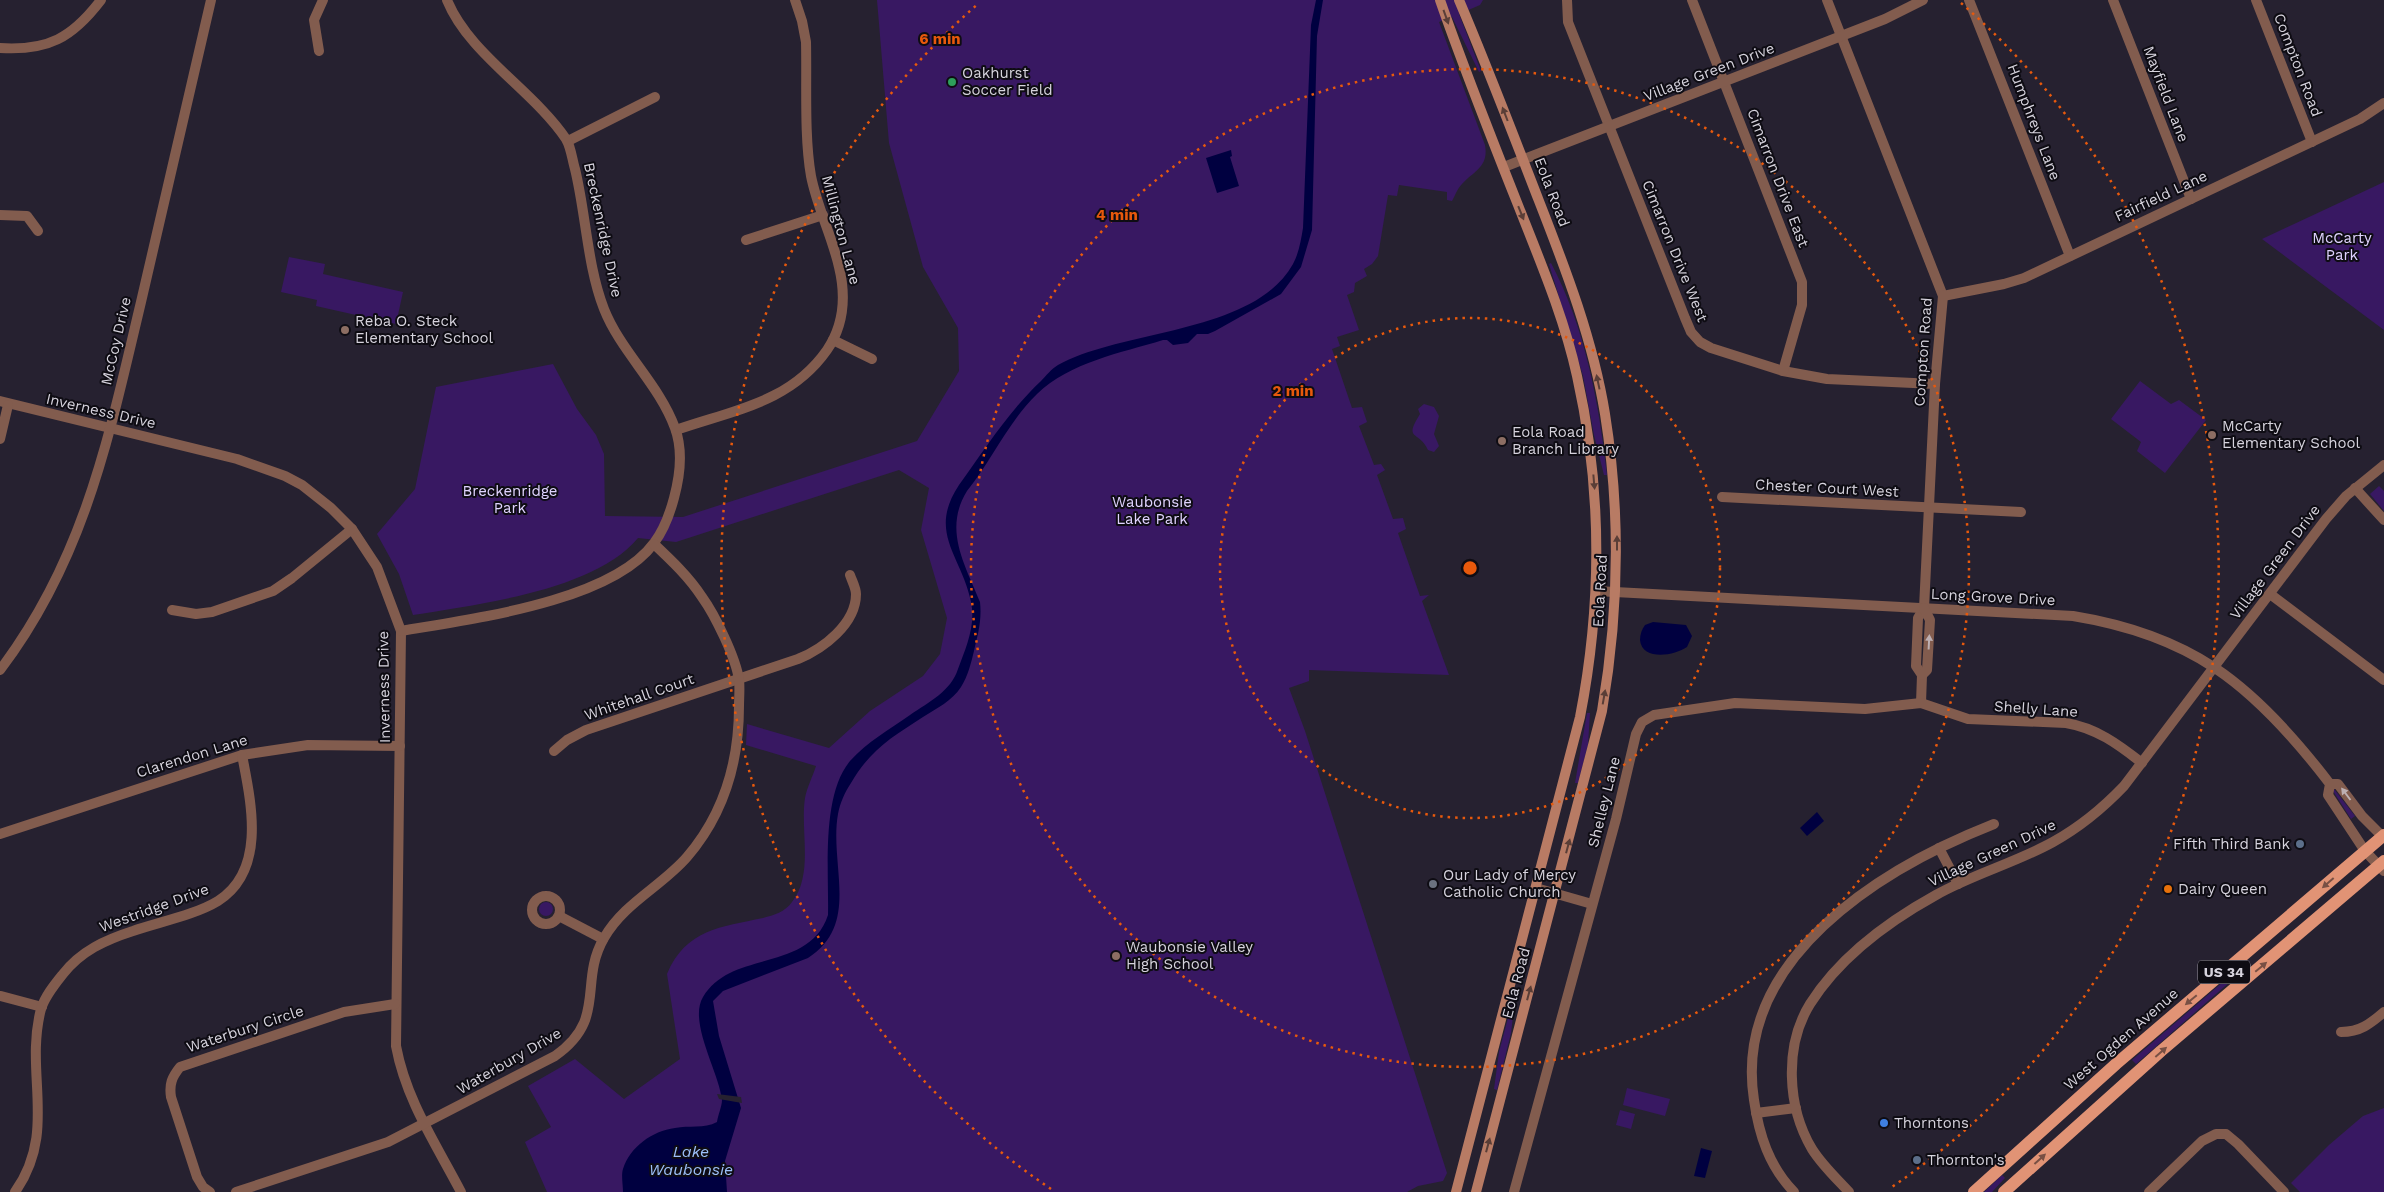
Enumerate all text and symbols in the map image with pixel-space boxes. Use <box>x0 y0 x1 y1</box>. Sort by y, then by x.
one-way arrow <box>1443 10 1450 25</box>
street label: Compton Road <box>2270 11 2326 119</box>
text: 6 min <box>919 30 961 48</box>
street label: Village Green Drive <box>1641 39 1777 105</box>
street label: Mayfield Lane <box>2139 43 2193 145</box>
street label: Humphreys Lane <box>2004 61 2064 183</box>
place label: Oakhurst Soccer Field <box>962 64 1053 99</box>
marker: Oakhurst Soccer Field <box>946 76 958 88</box>
street label: Cimarron Drive East <box>1743 106 1813 251</box>
one-way arrow <box>1501 107 1508 122</box>
street label: Eola Road <box>1531 155 1573 229</box>
street label: Breckenridge Drive <box>580 161 626 299</box>
street label: Fairfield Lane <box>2112 167 2210 225</box>
street label: Millington Lane <box>818 173 864 287</box>
street label: Cimarron Drive West <box>1638 177 1712 325</box>
one-way arrow <box>1518 205 1525 220</box>
text: 4 min <box>1096 206 1138 224</box>
park label: McCarty Park <box>2312 229 2372 264</box>
street label: McCoy Drive <box>97 295 135 387</box>
street label: Compton Road <box>1910 297 1936 407</box>
place label: Reba O. Steck Elementary School <box>355 312 494 347</box>
marker: Reba O. Steck Elementary School <box>339 324 351 336</box>
one-way arrow <box>1594 373 1602 389</box>
text: 2 min <box>1272 382 1314 400</box>
street label: Inverness Drive <box>44 390 158 432</box>
place label: McCarty Elementary School <box>2222 417 2361 452</box>
place label: Eola Road Branch Library <box>1512 423 1619 458</box>
marker: McCarty Elementary School <box>2206 429 2218 441</box>
marker: Eola Road Branch Library <box>1496 435 1508 447</box>
one-way arrow <box>1590 474 1598 490</box>
street label: Chester Court West <box>1755 475 1900 501</box>
park label: Breckenridge Park <box>462 482 558 517</box>
park label: Waubonsie Lake Park <box>1112 493 1192 528</box>
street label: Village Green Drive <box>2226 501 2324 623</box>
one-way arrow <box>1613 535 1621 551</box>
street label: Eola Road <box>1589 554 1611 628</box>
centre of rings <box>1461 559 1479 577</box>
street label: Long Grove Drive <box>1930 585 2056 609</box>
street label: Inverness Drive <box>374 631 394 743</box>
one-way arrow <box>1925 634 1933 650</box>
street label: Whitehall Court <box>582 670 697 724</box>
one-way arrow <box>1601 688 1609 704</box>
street label: Shelly Lane <box>1993 697 2079 721</box>
street label: Clarendon Lane <box>134 731 250 781</box>
street label: Shelley Lane <box>1584 755 1624 849</box>
one-way arrow <box>2340 788 2351 801</box>
street label: Village Green Drive <box>1925 815 2059 891</box>
place label: Fifth Third Bank <box>2173 835 2290 853</box>
marker: Fifth Third Bank <box>2294 838 2306 850</box>
one-way arrow <box>1564 839 1572 854</box>
place label: Our Lady of Mercy Catholic Church <box>1443 866 1576 901</box>
one-way arrow <box>2322 877 2334 889</box>
marker: Our Lady of Mercy Catholic Church <box>1427 878 1439 890</box>
street label: Westridge Drive <box>97 880 211 936</box>
place label: Dairy Queen <box>2178 880 2267 898</box>
marker: Dairy Queen <box>2162 883 2174 895</box>
place label: Waubonsie Valley High School <box>1126 938 1253 973</box>
street label: Eola Road <box>1498 946 1534 1020</box>
marker: Waubonsie Valley High School <box>1110 950 1122 962</box>
road number: US 34 <box>2198 960 2250 984</box>
one-way arrow <box>2255 962 2267 973</box>
street label: West Ogden Avenue <box>2060 984 2182 1094</box>
one-way arrow <box>1525 985 1533 1000</box>
one-way arrow <box>2185 994 2197 1006</box>
street label: Waterbury Circle <box>184 1002 306 1056</box>
street label: Waterbury Drive <box>454 1024 564 1098</box>
one-way arrow <box>2154 1046 2166 1058</box>
place label: Thorntons <box>1894 1114 1969 1132</box>
marker: Thorntons <box>1878 1117 1890 1129</box>
one-way arrow <box>1485 1137 1493 1152</box>
water label: Lake Waubonsie <box>649 1142 733 1179</box>
place label: Thornton's <box>1927 1151 2005 1169</box>
one-way arrow <box>2033 1153 2045 1165</box>
marker: Thornton's <box>1911 1154 1923 1166</box>

